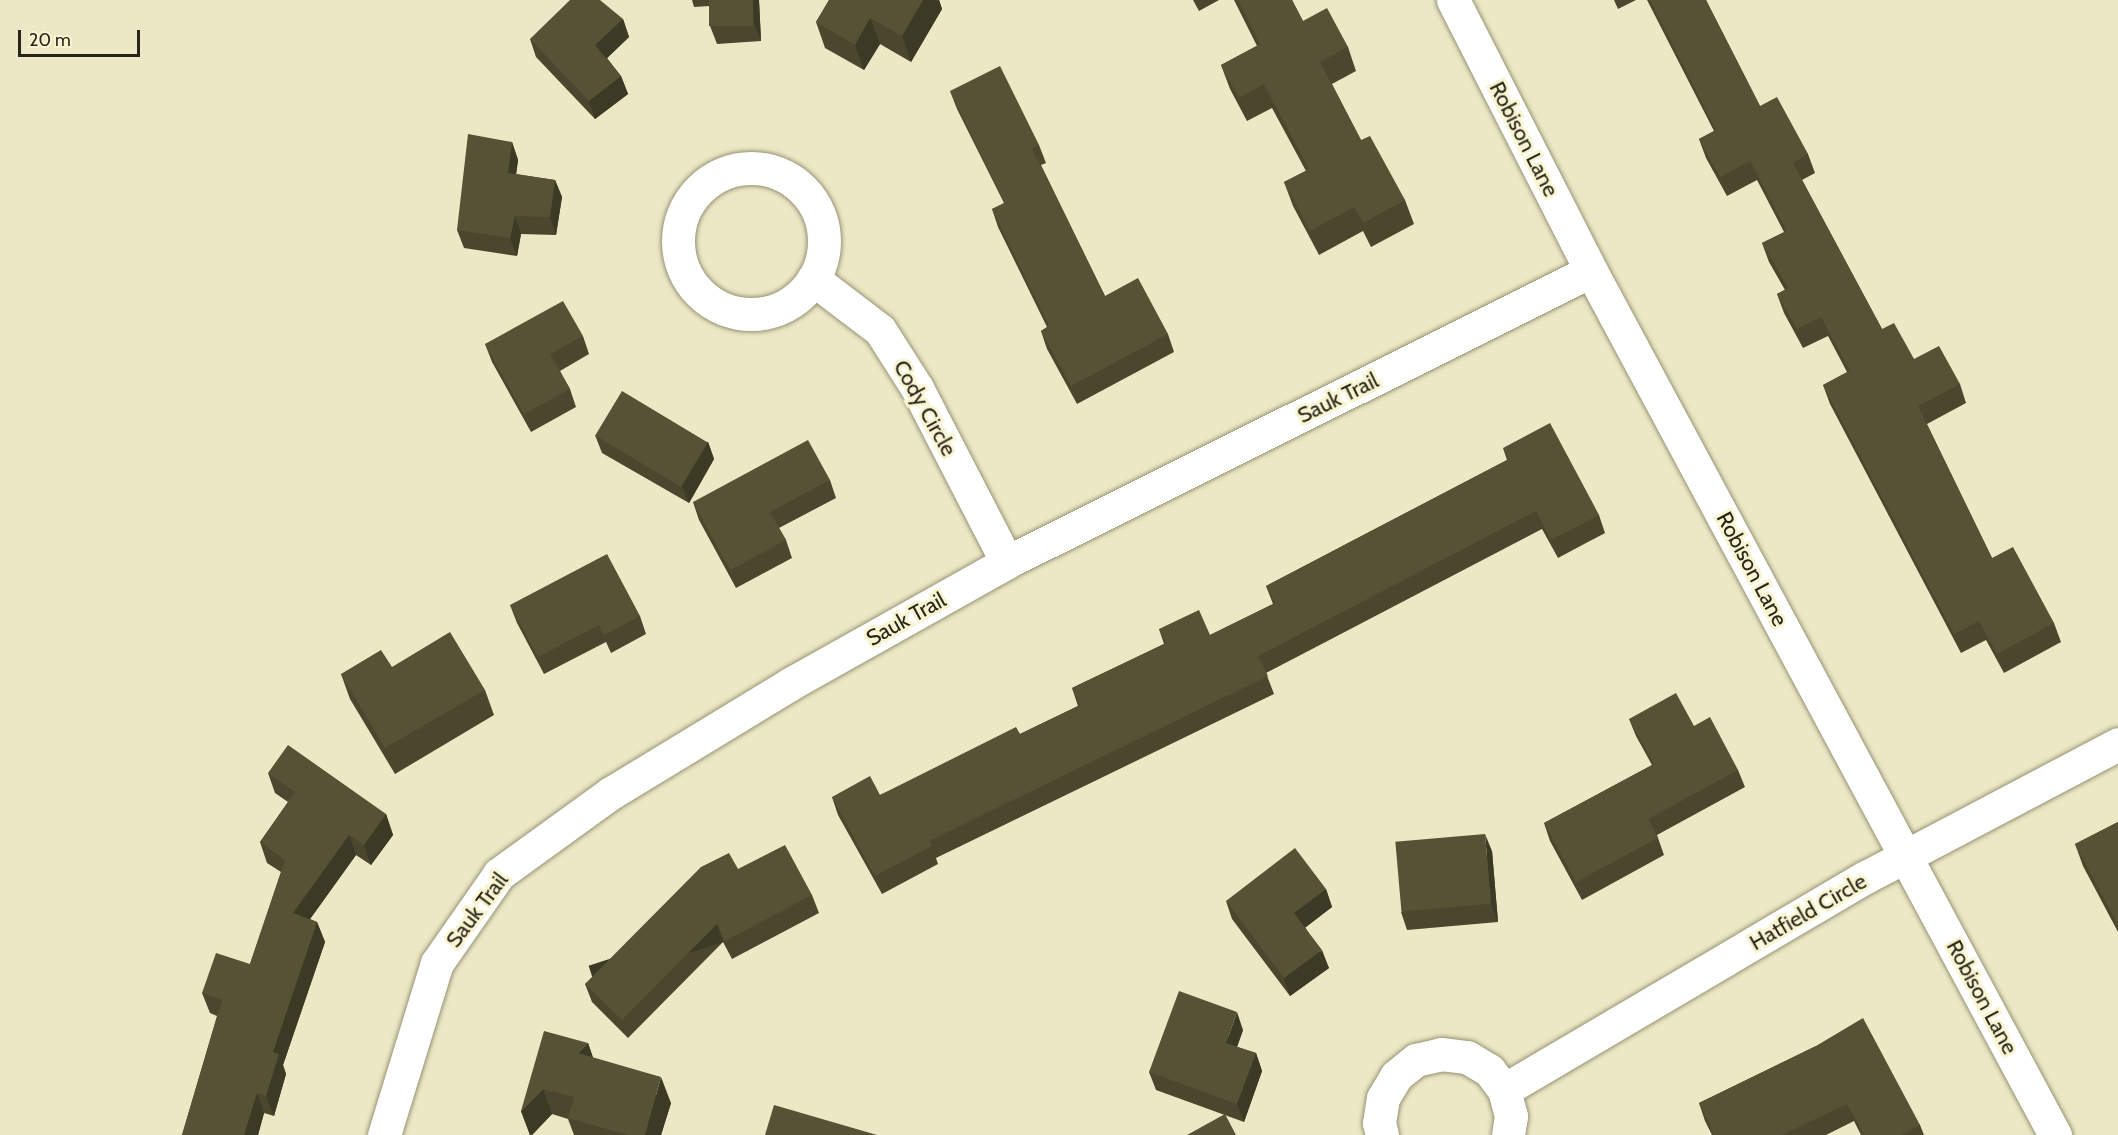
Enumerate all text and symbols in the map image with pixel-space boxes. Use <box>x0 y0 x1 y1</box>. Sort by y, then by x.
scale bar <box>21 18 142 56</box>
text: 20 m <box>29 29 71 51</box>
street label: Robison Lane <box>1484 77 1564 201</box>
street label: Cody Circle <box>888 355 962 461</box>
street label: Sauk Trail <box>1293 367 1383 429</box>
street label: Robison Lane <box>1711 507 1793 631</box>
street label: Sauk Trail <box>862 586 950 652</box>
street label: Sauk Trail <box>440 867 514 953</box>
street label: Hatfield Circle <box>1745 868 1871 956</box>
street label: Robison Lane <box>1941 935 2023 1059</box>

